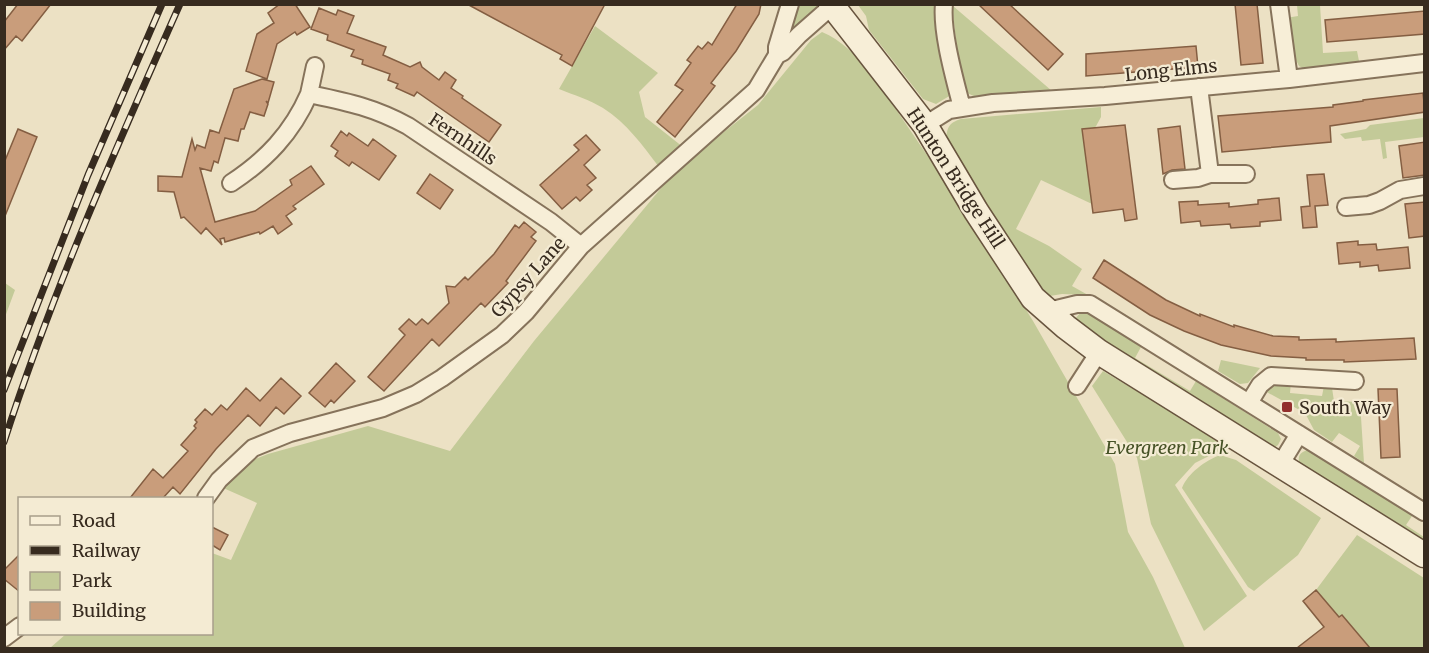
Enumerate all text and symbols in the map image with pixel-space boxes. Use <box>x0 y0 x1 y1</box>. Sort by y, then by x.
street label: Long Elms <box>1124 54 1218 86</box>
street label: Hunton Bridge Hill <box>902 104 1010 253</box>
street label: Fernhills <box>424 108 502 170</box>
street label: Gypsy Lane <box>486 232 570 322</box>
place label: South Way <box>1299 396 1392 419</box>
marker: South Way <box>1280 400 1294 414</box>
park label: Evergreen Park <box>1106 436 1229 459</box>
legend <box>18 497 213 635</box>
text: Road <box>72 509 116 532</box>
text: Railway <box>72 539 141 562</box>
text: Park <box>72 569 113 592</box>
text: Building <box>72 599 146 622</box>

